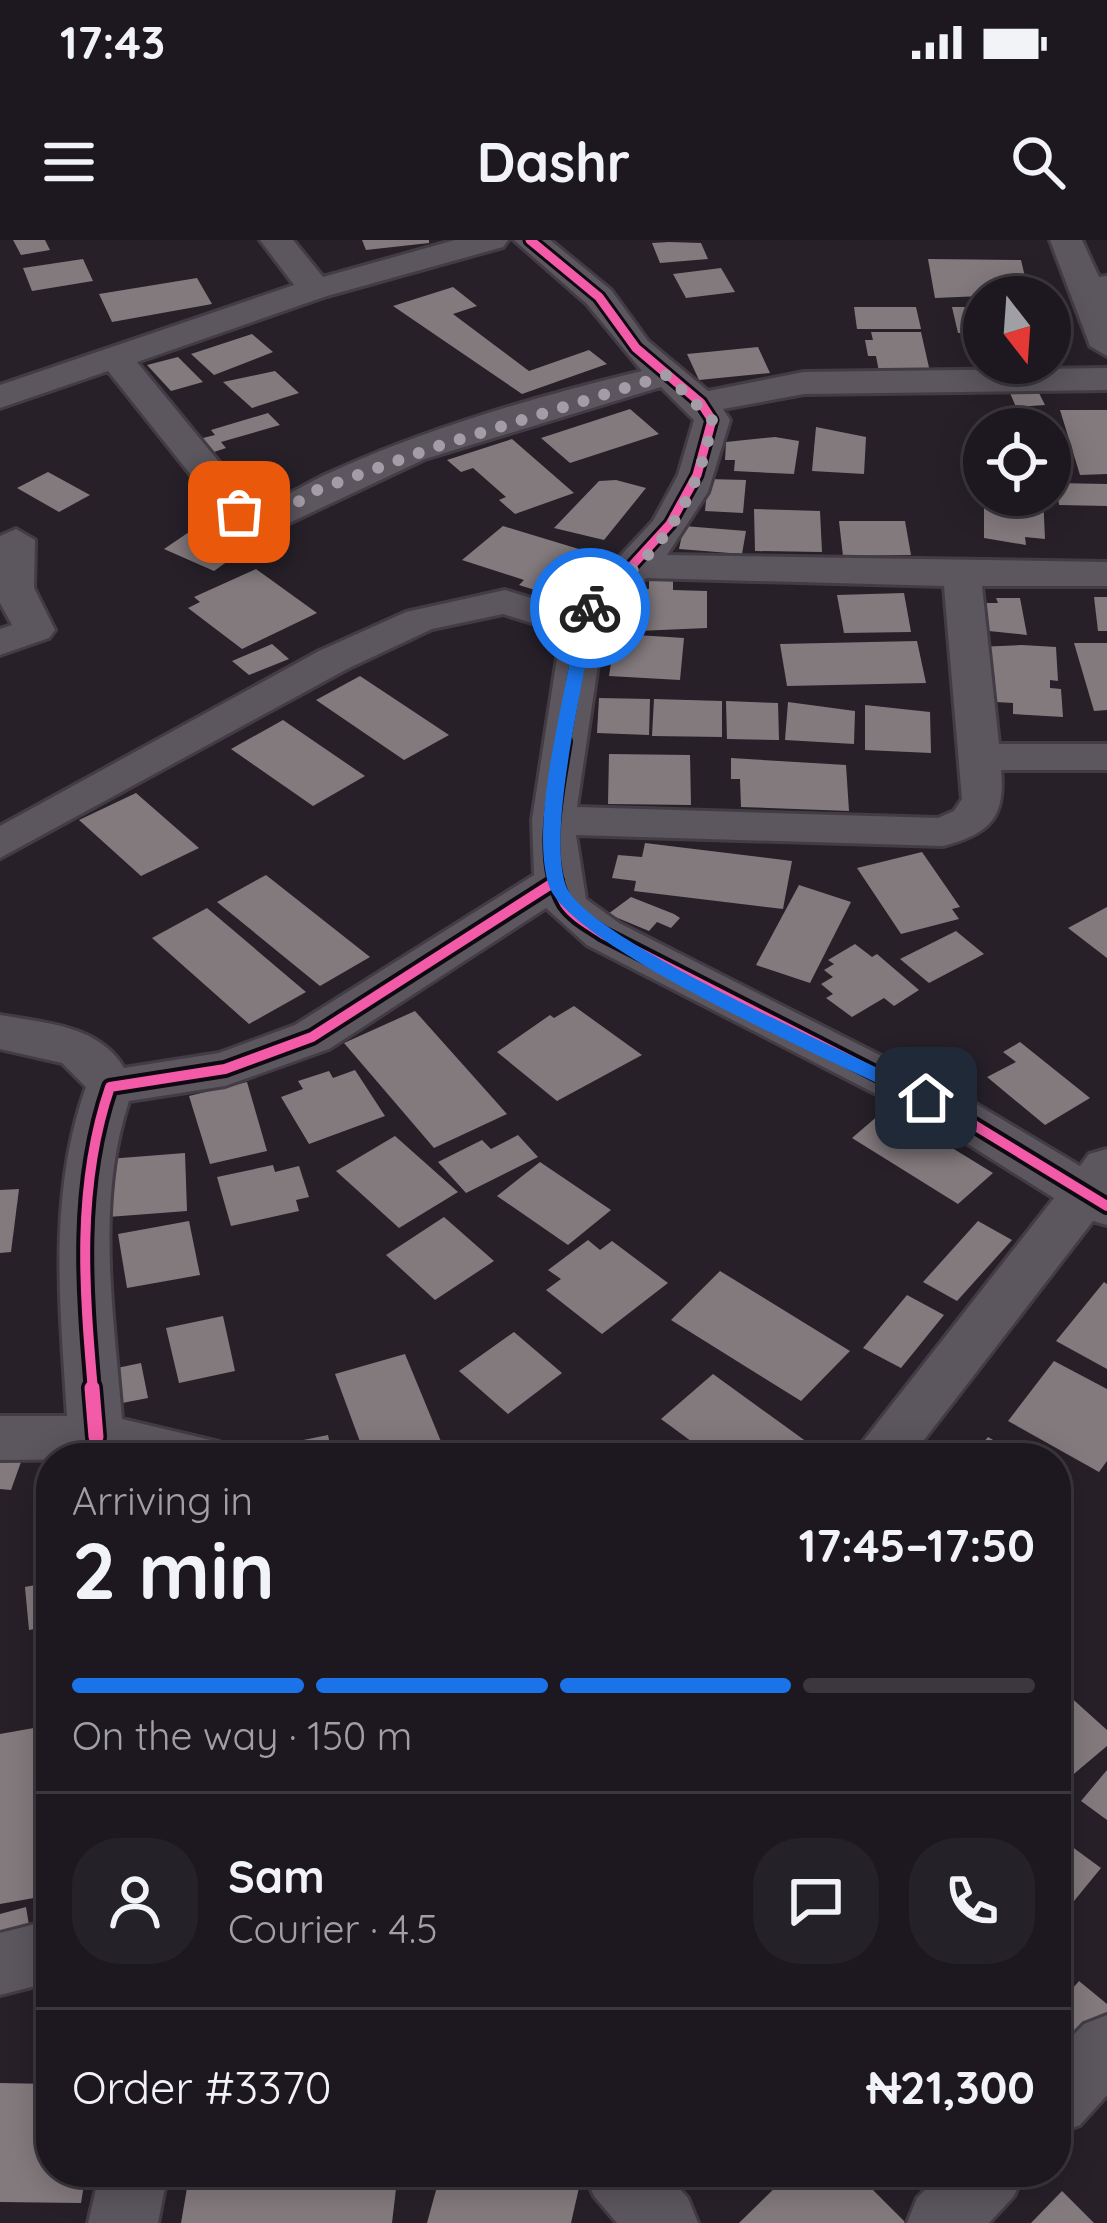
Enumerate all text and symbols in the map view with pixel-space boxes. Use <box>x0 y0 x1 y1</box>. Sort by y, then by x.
text: 17:43 <box>60 14 165 70</box>
text: Dashr <box>477 128 630 196</box>
icon: menu <box>36 129 102 195</box>
icon: search <box>1005 129 1071 195</box>
north arrow <box>963 276 1071 384</box>
map controls <box>963 276 1071 516</box>
button: locate <box>963 408 1071 516</box>
pin <box>188 461 290 563</box>
icon: bag <box>206 479 272 545</box>
courier <box>530 548 650 668</box>
icon: bike <box>557 575 623 641</box>
pin <box>875 1047 977 1149</box>
icon: home <box>893 1065 959 1131</box>
text: Arriving in <box>72 1476 253 1525</box>
text: 17:45–17:50 <box>799 1517 1035 1573</box>
text: 2 min <box>72 1521 275 1619</box>
text: On the way · 150 m <box>72 1711 412 1760</box>
button: person <box>72 1838 198 1964</box>
button: chat <box>753 1838 879 1964</box>
button: phone <box>909 1838 1035 1964</box>
text: Sam <box>228 1848 325 1904</box>
text: Courier · 4.5 <box>228 1904 437 1953</box>
text: Order #3370 <box>72 2059 332 2115</box>
text: ₦21,300 <box>867 2059 1035 2115</box>

